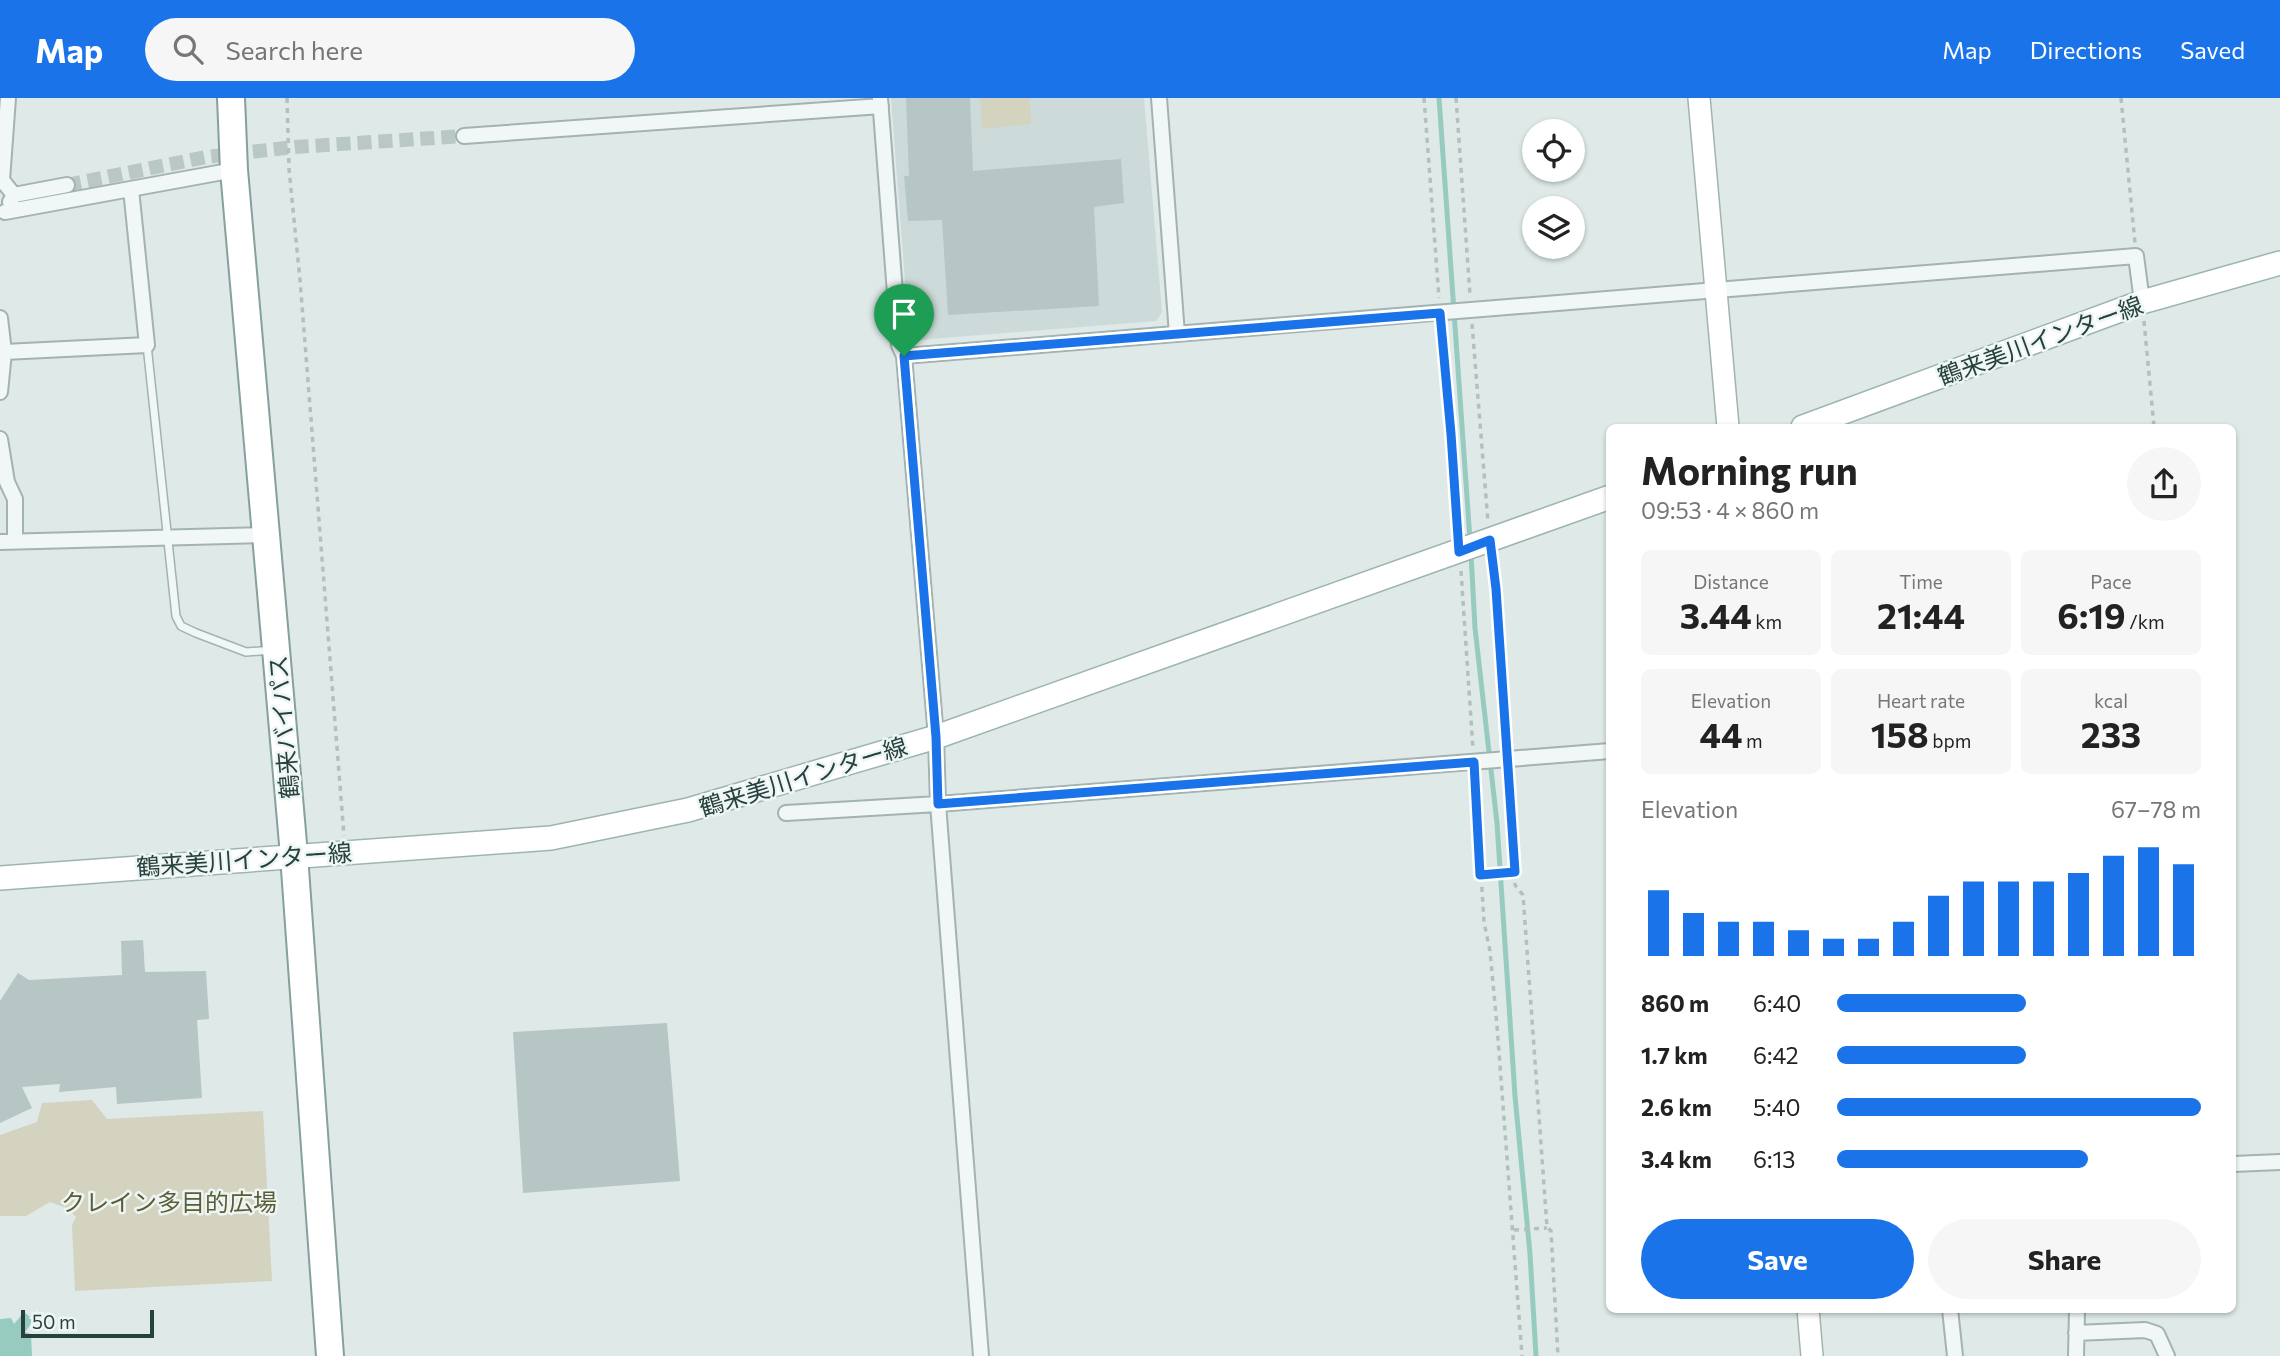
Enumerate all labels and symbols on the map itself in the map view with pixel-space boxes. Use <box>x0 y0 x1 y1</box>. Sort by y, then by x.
pin <box>874 284 934 356</box>
street label: 鶴来美川インター線 <box>1934 289 2146 391</box>
street label: 鶴来バイパス <box>262 654 304 800</box>
street label: 鶴来美川インター線 <box>695 731 911 821</box>
street label: 鶴来美川インター線 <box>135 837 353 881</box>
park label: クレイン多目的広場 <box>61 1187 277 1216</box>
scale bar <box>21 1307 154 1339</box>

